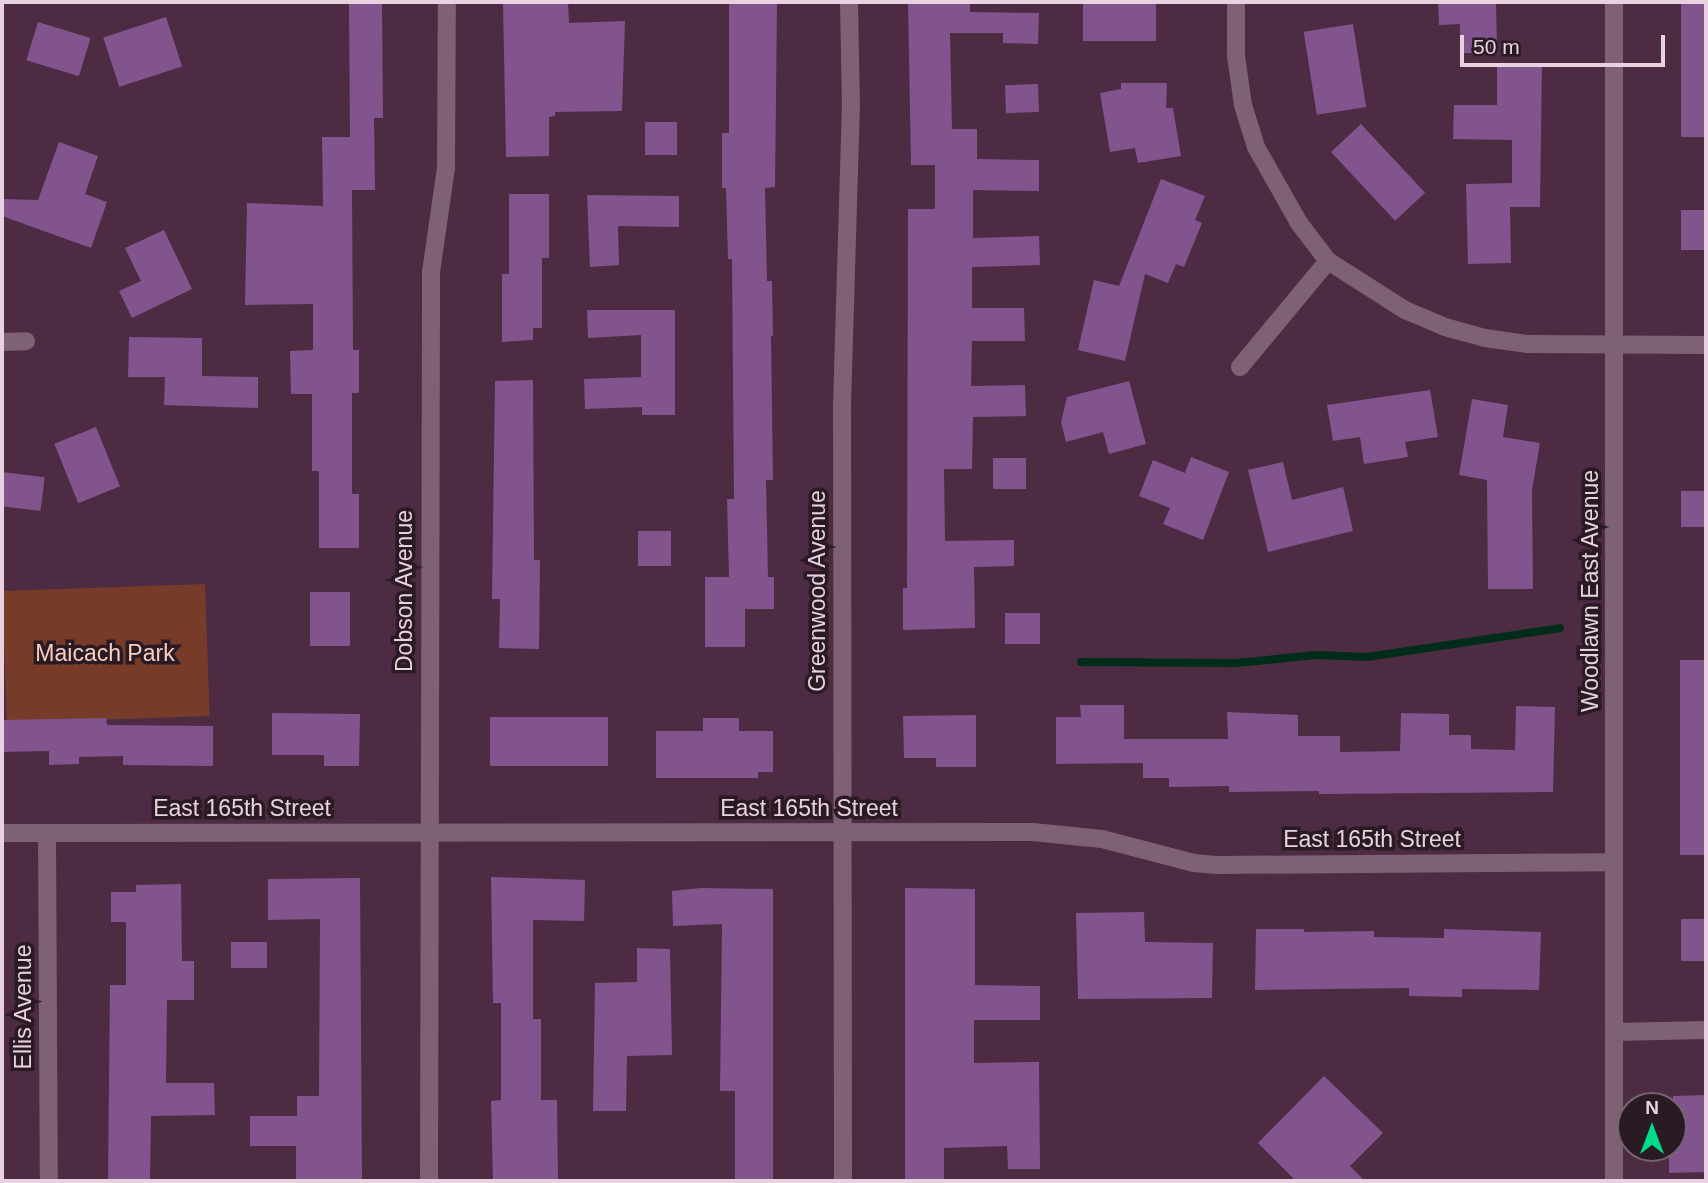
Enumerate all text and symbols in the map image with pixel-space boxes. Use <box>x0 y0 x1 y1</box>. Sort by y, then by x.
scale bar <box>1463 21 1668 65</box>
text: 50 m <box>1473 35 1520 58</box>
street label: Woodlawn East Avenue <box>1576 469 1604 713</box>
street label: Greenwood Avenue <box>803 490 831 692</box>
street label: Dobson Avenue <box>390 509 418 673</box>
park label: Maicach Park <box>35 639 175 667</box>
street label: East 165th Street <box>153 794 331 822</box>
street label: East 165th Street <box>720 794 898 822</box>
street label: East 165th Street <box>1283 825 1461 853</box>
street label: Ellis Avenue <box>9 944 37 1070</box>
north arrow <box>1617 1092 1687 1162</box>
text: N <box>1645 1097 1659 1118</box>

